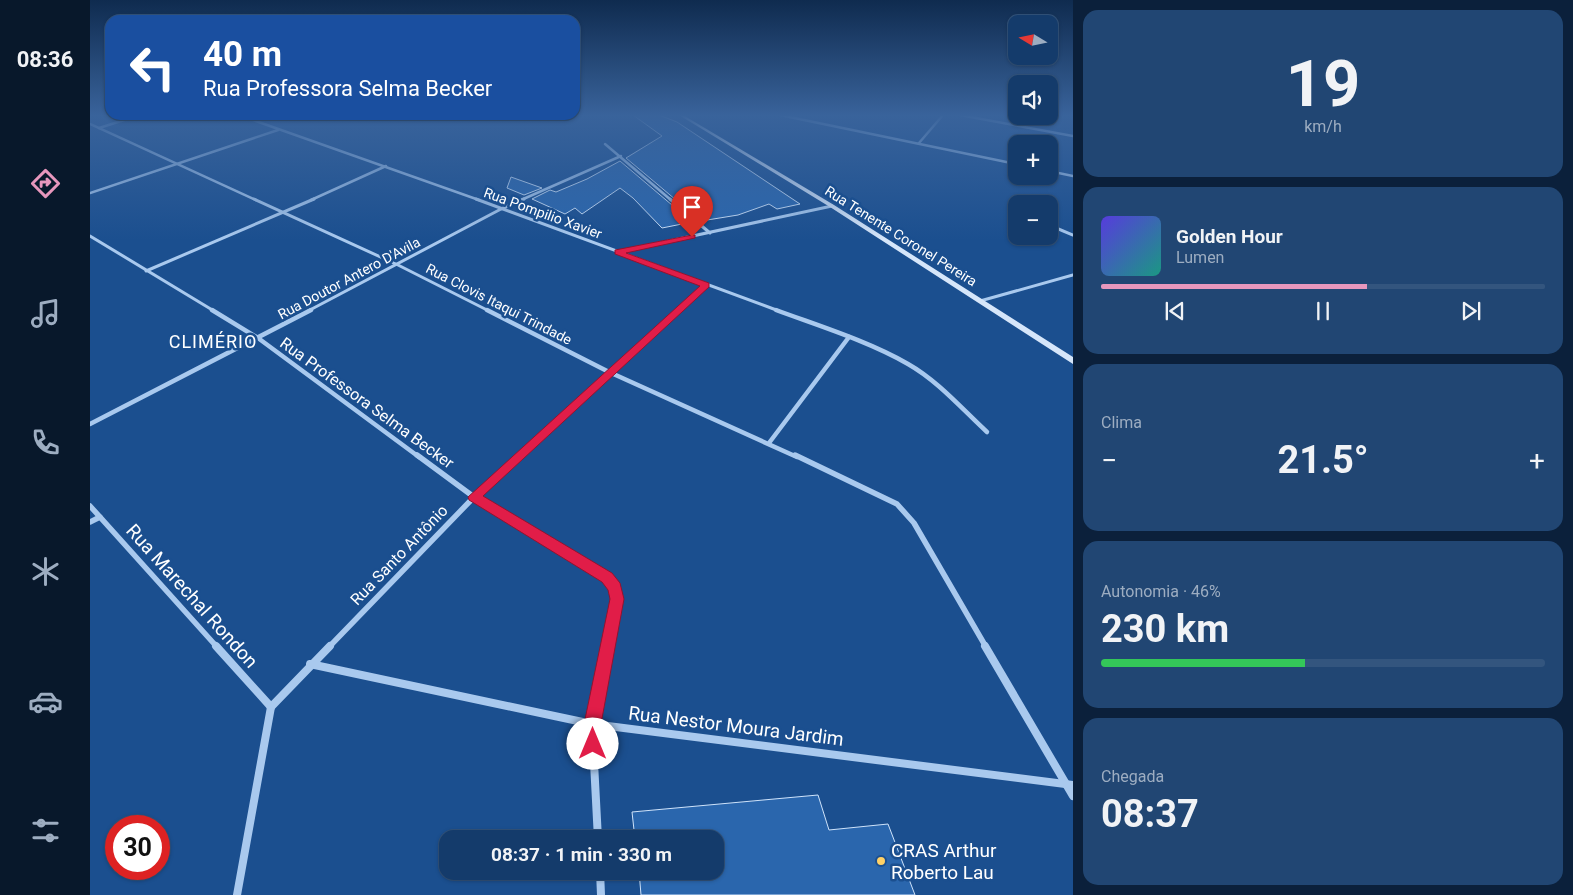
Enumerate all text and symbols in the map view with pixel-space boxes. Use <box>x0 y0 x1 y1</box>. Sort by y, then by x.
north arrow <box>1008 15 1058 65</box>
map controls <box>1008 15 1058 245</box>
text: 40 m <box>203 34 282 75</box>
icon: left <box>120 35 185 100</box>
text: 19 <box>1286 46 1360 122</box>
text: 08:36 <box>17 47 73 72</box>
button: sound <box>1008 75 1058 125</box>
text: Rua Professora Selma Becker <box>203 76 492 101</box>
text: km/h <box>1304 117 1342 136</box>
button: + <box>1008 135 1058 185</box>
icon: directions <box>28 166 63 201</box>
street label: Rua Tenente Coronel Pereira <box>822 183 980 289</box>
street label: Rua Pompilio Xavier <box>482 184 605 242</box>
pin <box>671 186 713 237</box>
icon: arrive <box>678 193 706 221</box>
button: − <box>1008 195 1058 245</box>
text: Golden Hour <box>1176 225 1283 248</box>
street label: Rua Doutor Antero D'Avila <box>275 234 423 322</box>
text: Lumen <box>1176 248 1224 267</box>
street label: Rua Clovis Itaqui Trindade <box>423 260 575 348</box>
icon: music <box>28 296 63 331</box>
icon: previous <box>1161 297 1189 325</box>
icon: pause <box>1309 297 1337 325</box>
icon: next <box>1457 297 1485 325</box>
district label: CLIMÉRIO <box>169 331 257 352</box>
street label: Rua Professora Selma Becker <box>276 333 458 473</box>
text: Clima <box>1101 413 1142 432</box>
icon: phone <box>28 425 63 460</box>
text: 21.5° <box>1277 438 1369 482</box>
text: − <box>1101 444 1117 477</box>
text: + <box>1529 444 1545 477</box>
street label: Rua Santo Antônio <box>346 501 452 609</box>
street label: Rua Marechal Rondon <box>121 519 263 673</box>
icon: climate <box>28 554 63 589</box>
text: Autonomia · 46% <box>1101 582 1221 601</box>
text: 230 km <box>1101 607 1229 651</box>
icon: car <box>28 684 63 719</box>
street label: Rua Nestor Moura Jardim <box>627 701 845 751</box>
position arrow <box>566 717 618 769</box>
text: Chegada <box>1101 767 1164 786</box>
text: 08:37 <box>1101 792 1199 836</box>
icon: filters <box>28 813 63 848</box>
speed limit sign: 30 <box>105 815 170 880</box>
place label: CRAS Arthur Roberto Lau <box>891 839 997 884</box>
text: 08:37 · 1 min · 330 m <box>491 843 672 866</box>
marker: CRAS Arthur Roberto Lau <box>875 855 887 867</box>

